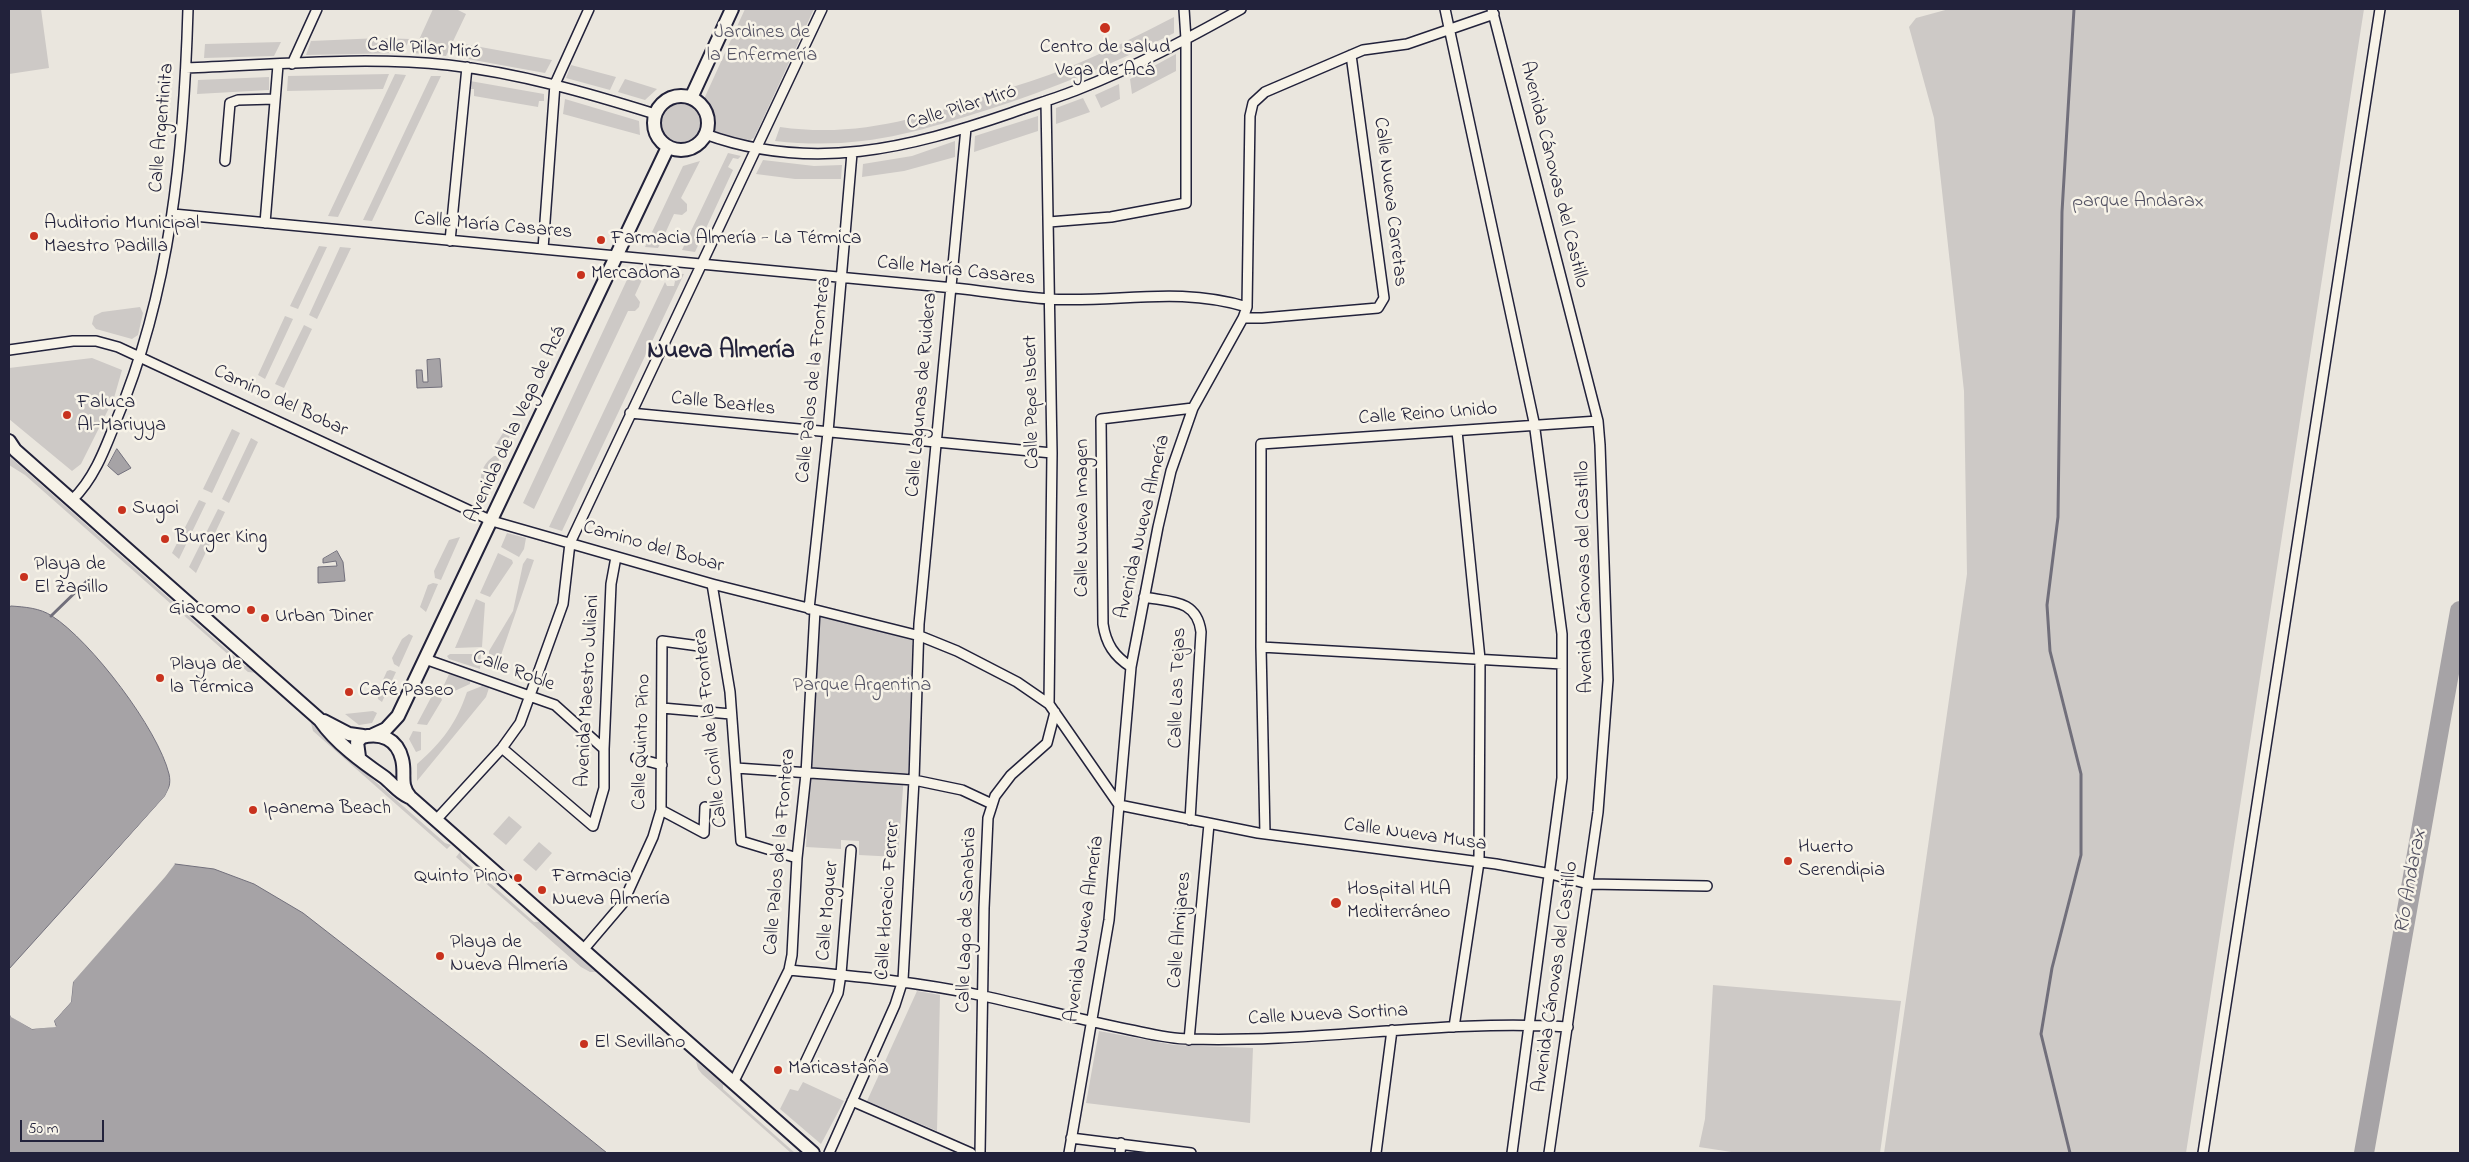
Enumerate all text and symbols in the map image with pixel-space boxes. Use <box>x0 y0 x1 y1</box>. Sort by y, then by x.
marker: Centro de salud Vega de Acá <box>1098 21 1112 35</box>
park label: Jardines de la Enfermería <box>707 22 817 69</box>
street label: Calle Pilar Miró <box>366 34 482 66</box>
place label: Centro de salud Vega de Acá <box>1040 37 1170 84</box>
street label: Avenida Cánovas del Castillo <box>1513 59 1593 291</box>
street label: Calle Argentinita <box>145 62 181 194</box>
street label: Calle Pilar Miró <box>904 81 1020 137</box>
street label: Calle Nueva Carretas <box>1367 116 1411 288</box>
park label: parque Andarax <box>2072 191 2204 215</box>
street label: Calle María Casares <box>413 208 573 246</box>
place label: Auditorio Municipal Maestro Padilla <box>44 213 199 260</box>
place label: Farmacia Almería - La Térmica <box>611 228 862 252</box>
marker: Auditorio Municipal Maestro Padilla <box>28 230 40 242</box>
marker: Farmacia Almería - La Térmica <box>595 234 607 246</box>
street label: Calle María Casares <box>876 252 1036 292</box>
place label: Mercadona <box>591 263 680 287</box>
marker: Mercadona <box>575 269 587 281</box>
street label: Calle Palos de la Frontera <box>792 276 838 484</box>
street label: Calle Lagunas de Ruidera <box>902 292 944 498</box>
street label: Avenida de la Vega de Acá <box>461 323 573 527</box>
street label: Calle Pepe Isbert <box>1020 335 1046 469</box>
district label: Nueva Almería <box>647 338 795 368</box>
street label: Camino del Bobar <box>209 360 351 444</box>
street label: Calle Beatles <box>670 388 776 422</box>
place label: Faluca Al-Mariyya <box>77 392 166 439</box>
street label: Calle Reino Unido <box>1358 398 1498 432</box>
marker: Faluca Al-Mariyya <box>61 409 73 421</box>
street label: Avenida Nueva Almería <box>1111 433 1177 621</box>
street label: Calle Nueva Imagen <box>1072 439 1096 597</box>
street label: Avenida Cánovas del Castillo <box>1572 460 1600 694</box>
place label: Sugoi <box>132 498 179 522</box>
marker: Sugoi <box>116 504 128 516</box>
street label: Camino del Bobar <box>580 516 726 580</box>
place label: Burger King <box>175 527 267 551</box>
marker: Burger King <box>159 533 171 545</box>
place label: Playa de El Zapillo <box>34 554 108 601</box>
marker: Playa de El Zapillo <box>18 571 30 583</box>
street label: Avenida Maestro Juliani <box>572 594 606 788</box>
place label: Giacomo <box>169 598 241 622</box>
marker: Giacomo <box>245 604 257 616</box>
place label: Urban Diner <box>275 606 373 630</box>
marker: Urban Diner <box>259 612 271 624</box>
street label: Calle Conil de la Frontera <box>690 627 734 829</box>
street label: Calle Las Tejas <box>1165 627 1193 749</box>
street label: Calle Roble <box>469 646 557 698</box>
place label: Playa de la Térmica <box>170 654 254 701</box>
marker: Playa de la Térmica <box>154 672 166 684</box>
street label: Calle Quinto Pino <box>629 673 657 811</box>
park label: Parque Argentina <box>793 675 931 699</box>
place label: Café Paseo <box>359 680 454 704</box>
marker: Café Paseo <box>343 686 355 698</box>
street label: Calle Palos de la Frontera <box>760 748 802 956</box>
place label: Ipanema Beach <box>263 798 391 822</box>
marker: Ipanema Beach <box>247 804 259 816</box>
street label: Calle Nueva Musa <box>1342 814 1488 858</box>
street label: Calle Horacio Ferrer <box>871 821 907 981</box>
street label: Calle Lago de Sanabria <box>953 827 983 1013</box>
water label: Río Andarax <box>2390 828 2434 936</box>
street label: Avenida Nueva Almería <box>1061 834 1111 1024</box>
place label: Huerto Serendipia <box>1798 837 1885 884</box>
marker: Huerto Serendipia <box>1782 855 1794 867</box>
street label: Calle Moguer <box>813 860 845 962</box>
street label: Avenida Cánovas del Castillo <box>1529 860 1585 1094</box>
place label: Quinto Pino <box>414 866 508 890</box>
place label: Farmacia Nueva Almería <box>552 866 670 913</box>
street label: Calle Almijares <box>1164 870 1198 990</box>
marker: Quinto Pino <box>512 872 524 884</box>
place label: Hospital HLA Mediterráneo <box>1347 879 1451 926</box>
marker: Farmacia Nueva Almería <box>536 884 548 896</box>
marker: Hospital HLA Mediterráneo <box>1329 896 1343 910</box>
place label: Playa de Nueva Almería <box>450 932 568 979</box>
marker: Playa de Nueva Almería <box>434 950 446 962</box>
street label: Calle Nueva Sortina <box>1247 1000 1409 1032</box>
place label: El Sevillano <box>594 1032 685 1056</box>
marker: El Sevillano <box>578 1038 590 1050</box>
place label: Maricastaña <box>788 1058 889 1082</box>
marker: Maricastaña <box>772 1064 784 1076</box>
scale bar <box>22 1110 106 1142</box>
text: 50 m <box>28 1118 58 1140</box>

